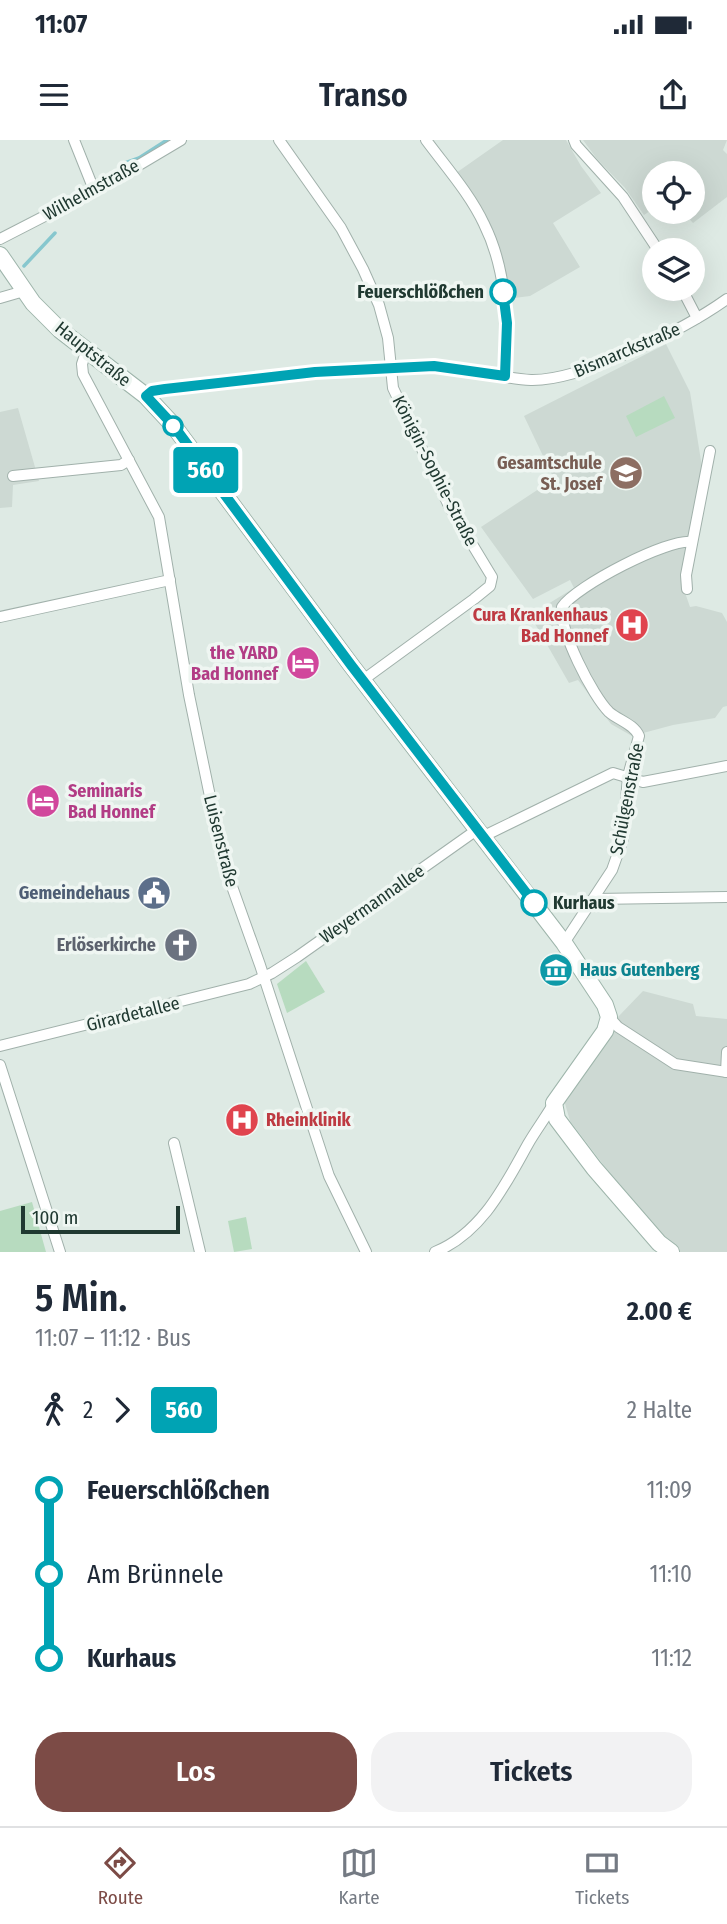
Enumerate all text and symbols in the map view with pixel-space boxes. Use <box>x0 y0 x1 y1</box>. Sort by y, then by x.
text: 11:07 <box>35 9 87 40</box>
icon: menu <box>35 76 73 114</box>
text: Transo <box>319 76 408 114</box>
icon: share <box>654 76 692 114</box>
street label: Wilhelmstraße <box>39 155 143 225</box>
map controls <box>642 161 705 301</box>
button: locate <box>642 161 705 224</box>
button: layers <box>642 238 705 301</box>
marker: Feuerschlößchen <box>490 279 516 305</box>
place label: Feuerschlößchen <box>357 281 484 303</box>
street label: Hauptstraße <box>51 317 135 391</box>
street label: Bismarckstraße <box>571 318 683 382</box>
street label: Königin-Sophie-Straße <box>388 392 482 550</box>
unlabelled marker <box>163 416 183 436</box>
line badge: 560 <box>166 447 246 493</box>
place label: Gesamtschule St. Josef <box>497 452 604 495</box>
school or university icon: Gesamtschule St. Josef <box>607 454 645 492</box>
text: 560 <box>187 456 225 484</box>
place label: Cura Krankenhaus Bad Honnef <box>473 604 610 647</box>
hospital icon: Cura Krankenhaus Bad Honnef <box>613 606 651 644</box>
place label: the YARD Bad Honnef <box>191 642 280 685</box>
hotel icon: the YARD Bad Honnef <box>284 644 322 682</box>
street label: Schülgenstraße <box>605 741 649 857</box>
place label: Seminaris Bad Honnef <box>68 780 157 823</box>
hotel icon: Seminaris Bad Honnef <box>24 782 62 820</box>
street label: Luisenstraße <box>199 793 243 890</box>
street label: Weyermannallee <box>315 860 429 948</box>
public building icon: Gemeindehaus <box>135 874 173 912</box>
place label: Gemeindehaus <box>19 882 130 904</box>
marker: Kurhaus <box>521 890 547 916</box>
place label: Kurhaus <box>553 892 615 914</box>
church icon: Erlöserkirche <box>162 926 200 964</box>
place label: Erlöserkirche <box>57 934 156 956</box>
museum icon: Haus Gutenberg <box>537 951 575 989</box>
place label: Haus Gutenberg <box>580 959 700 981</box>
street label: Girardetallee <box>84 992 182 1036</box>
hospital icon: Rheinklinik <box>223 1101 261 1139</box>
place label: Rheinklinik <box>266 1109 352 1131</box>
scale bar <box>21 1203 180 1235</box>
text: 100 m <box>32 1206 78 1229</box>
text: 5 Min. <box>35 1275 127 1321</box>
text: 2.00 € <box>627 1296 692 1327</box>
text: 11:07 – 11:12 · Bus <box>35 1324 191 1352</box>
icon: walk <box>35 1391 73 1429</box>
icon: forward <box>103 1391 141 1429</box>
text: 2 <box>83 1396 93 1424</box>
text: 560 <box>165 1396 203 1424</box>
text: 2 Halte <box>627 1396 692 1424</box>
text: Feuerschlößchen <box>87 1475 270 1506</box>
text: 11:09 <box>647 1476 692 1504</box>
text: Am Brünnele <box>87 1559 224 1590</box>
text: 11:10 <box>649 1560 692 1588</box>
text: Kurhaus <box>87 1643 176 1674</box>
text: 11:12 <box>651 1644 692 1672</box>
button: Los <box>35 1732 357 1812</box>
button: Tickets <box>371 1732 692 1812</box>
tab: Route <box>98 1844 143 1909</box>
tab: Karte <box>339 1844 380 1909</box>
tab: Tickets <box>575 1844 629 1909</box>

